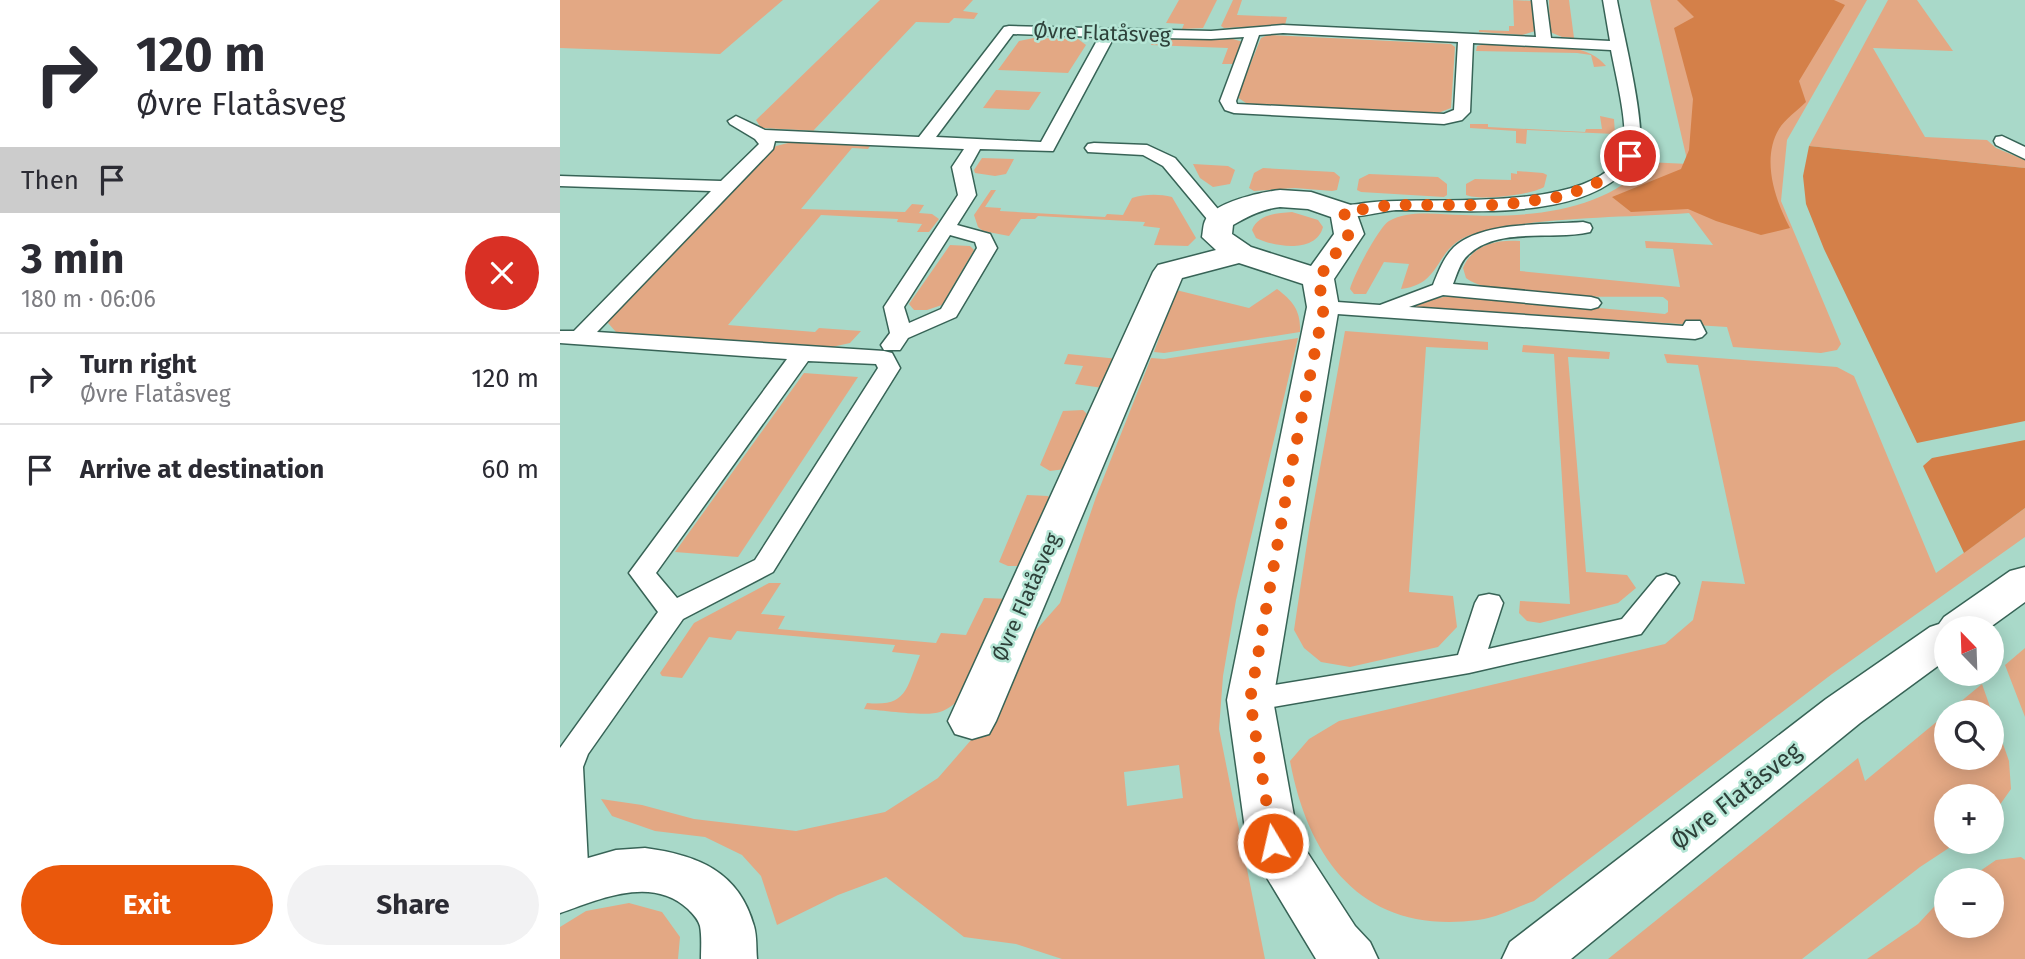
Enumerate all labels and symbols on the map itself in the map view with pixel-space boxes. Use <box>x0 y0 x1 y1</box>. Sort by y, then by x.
street label: Øvre Flatåsveg <box>1033 18 1171 48</box>
pin <box>1600 126 1660 186</box>
street label: Øvre Flatåsveg <box>986 529 1066 665</box>
north arrow <box>1934 616 2004 686</box>
street label: Øvre Flatåsveg <box>1665 736 1807 855</box>
position arrow <box>1236 806 1310 880</box>

